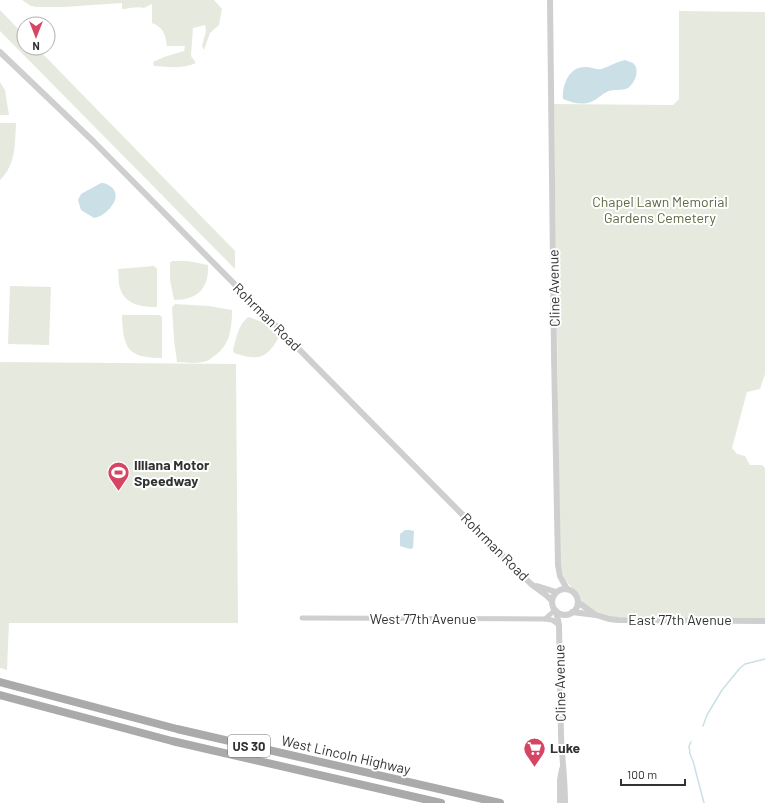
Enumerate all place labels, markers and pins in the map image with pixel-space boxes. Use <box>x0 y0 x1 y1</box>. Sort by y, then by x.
place label: Illiana Motor Speedway <box>134 456 210 489</box>
sports icon: Illiana Motor Speedway <box>106 460 132 493</box>
supermarket icon: Luke <box>521 735 547 768</box>
place label: Luke <box>550 739 580 756</box>

